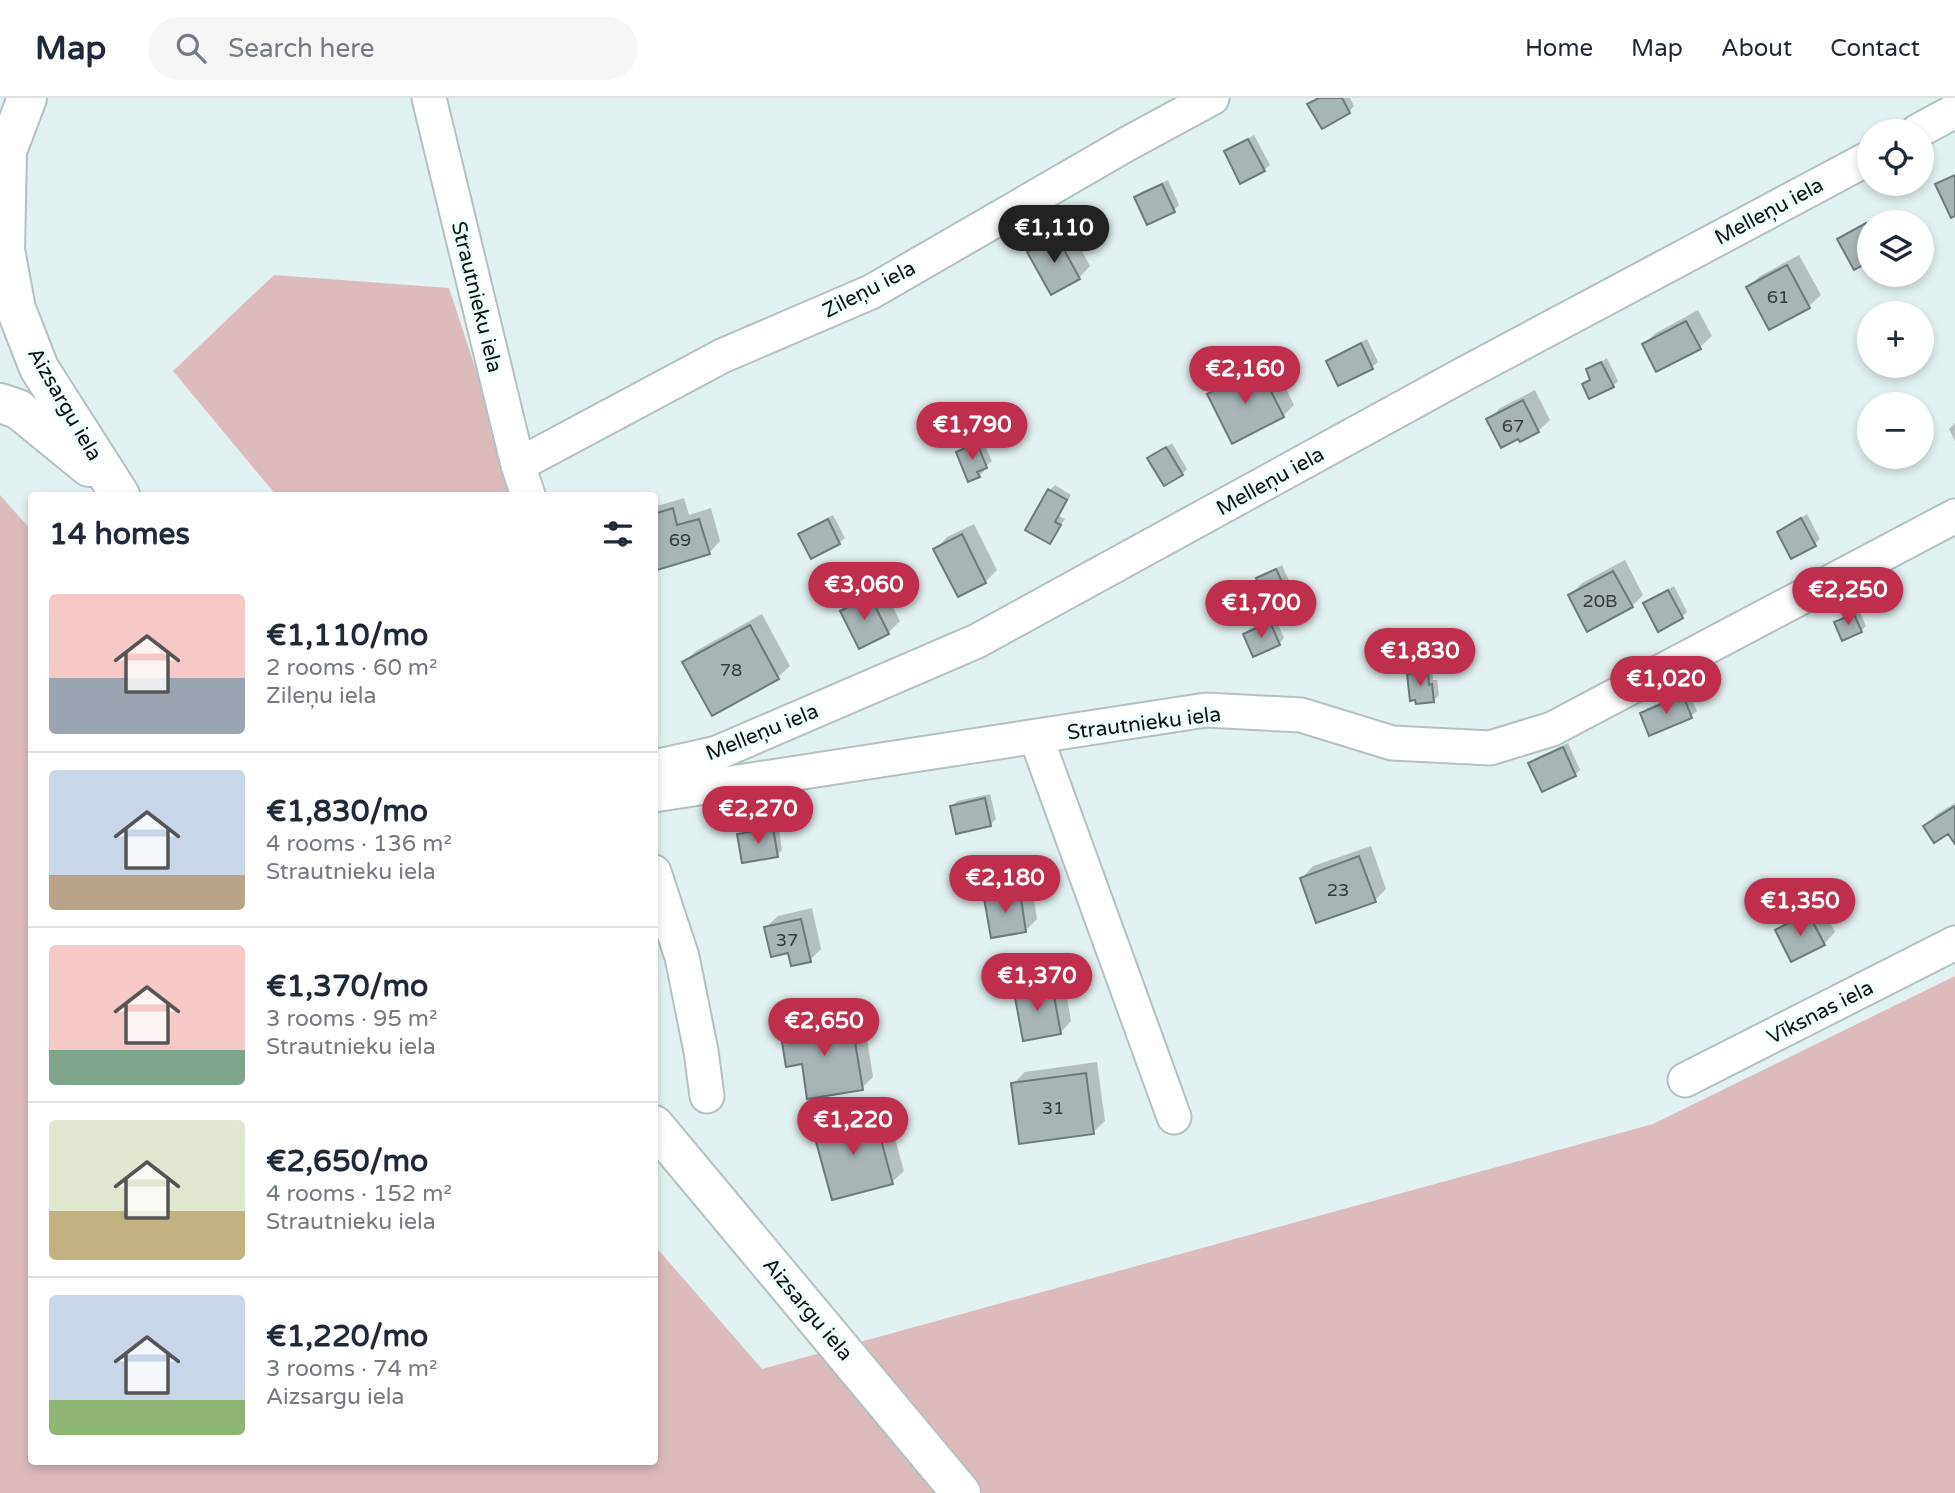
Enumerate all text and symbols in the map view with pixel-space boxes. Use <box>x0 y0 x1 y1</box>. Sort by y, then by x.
search box <box>148 17 638 80</box>
text: Map <box>35 29 106 68</box>
icon: search <box>172 29 210 67</box>
text: Search here <box>228 33 374 64</box>
text: Home <box>1525 34 1593 63</box>
text: Map <box>1631 34 1683 63</box>
text: About <box>1721 34 1792 63</box>
text: Contact <box>1830 34 1920 63</box>
map controls <box>1857 119 1934 469</box>
button: locate <box>1857 119 1934 196</box>
street label: Melleņu iela <box>1711 172 1828 250</box>
pin: €1,110 <box>997 206 1111 265</box>
button: layers <box>1857 210 1934 287</box>
text: €1,110 <box>1014 214 1094 242</box>
street label: Strautnieku iela <box>446 219 507 375</box>
street label: Zileņu iela <box>819 255 920 323</box>
house number: 61 <box>1767 286 1789 308</box>
button: + <box>1857 301 1934 378</box>
street label: Aizsargu iela <box>22 343 107 465</box>
pin: €2,160 <box>1188 346 1302 406</box>
text: €2,160 <box>1205 355 1285 383</box>
button: − <box>1857 392 1934 469</box>
pin: €1,790 <box>915 402 1029 462</box>
text: €1,790 <box>932 411 1012 439</box>
house number: 67 <box>1502 415 1524 437</box>
street label: Melleņu iela <box>1212 442 1328 521</box>
icon: filters <box>599 515 637 553</box>
text: 14 homes <box>49 516 190 553</box>
house number: 69 <box>669 529 691 551</box>
pin: €3,060 <box>807 562 921 622</box>
pin: €2,250 <box>1791 568 1905 627</box>
text: €3,060 <box>824 571 904 599</box>
text: €2,250 <box>1808 576 1888 604</box>
pin: €1,700 <box>1204 580 1318 640</box>
text: €1,700 <box>1221 589 1301 617</box>
house number: 20B <box>1582 590 1618 612</box>
text: €1,110/mo <box>266 617 428 654</box>
icon: home <box>105 622 189 706</box>
pin: €1,830 <box>1363 628 1477 688</box>
text: €1,830 <box>1380 637 1460 665</box>
text: 2 rooms · 60 m² <box>266 654 437 682</box>
pin: €1,020 <box>1609 656 1723 716</box>
house number: 78 <box>720 659 742 681</box>
text: €1,020 <box>1626 665 1706 693</box>
text: Zileņu iela <box>266 682 376 710</box>
street label: Melleņu iela <box>702 699 822 766</box>
street label: Strautnieku iela <box>1066 702 1222 745</box>
pin: €2,270 <box>701 786 815 846</box>
text: €1,830/mo <box>266 793 428 830</box>
text: €2,270 <box>718 795 798 823</box>
icon: home <box>105 798 189 882</box>
text: 4 rooms · 136 m² <box>266 830 452 858</box>
pin: €2,180 <box>948 856 1062 915</box>
text: Strautnieku iela <box>266 858 436 886</box>
text: €2,180 <box>965 864 1045 892</box>
pin: €1,350 <box>1743 878 1857 938</box>
house number: 23 <box>1327 879 1349 901</box>
text: €1,350 <box>1760 887 1840 915</box>
house number: 37 <box>776 929 798 951</box>
pin: €1,370 <box>980 954 1094 1013</box>
text: €1,370 <box>997 962 1077 990</box>
text: €1,370/mo <box>266 968 428 1005</box>
icon: home <box>105 973 189 1057</box>
street label: Vīksnas iela <box>1763 975 1878 1050</box>
pin: €2,650 <box>767 998 881 1058</box>
text: 3 rooms · 95 m² <box>266 1005 437 1033</box>
text: €2,650 <box>784 1007 864 1035</box>
text: Strautnieku iela <box>266 1033 436 1061</box>
house number: 31 <box>1042 1097 1064 1119</box>
pin: €1,220 <box>796 1098 910 1157</box>
text: €1,220 <box>813 1106 893 1134</box>
text: €2,650/mo <box>266 1143 428 1180</box>
icon: home <box>105 1148 189 1232</box>
text: 4 rooms · 152 m² <box>266 1180 452 1208</box>
text: Strautnieku iela <box>266 1208 436 1236</box>
street label: Aizsargu iela <box>757 1253 858 1366</box>
text: €1,220/mo <box>266 1318 428 1355</box>
icon: home <box>105 1323 189 1407</box>
text: 3 rooms · 74 m² <box>266 1355 437 1383</box>
text: Aizsargu iela <box>266 1383 405 1411</box>

